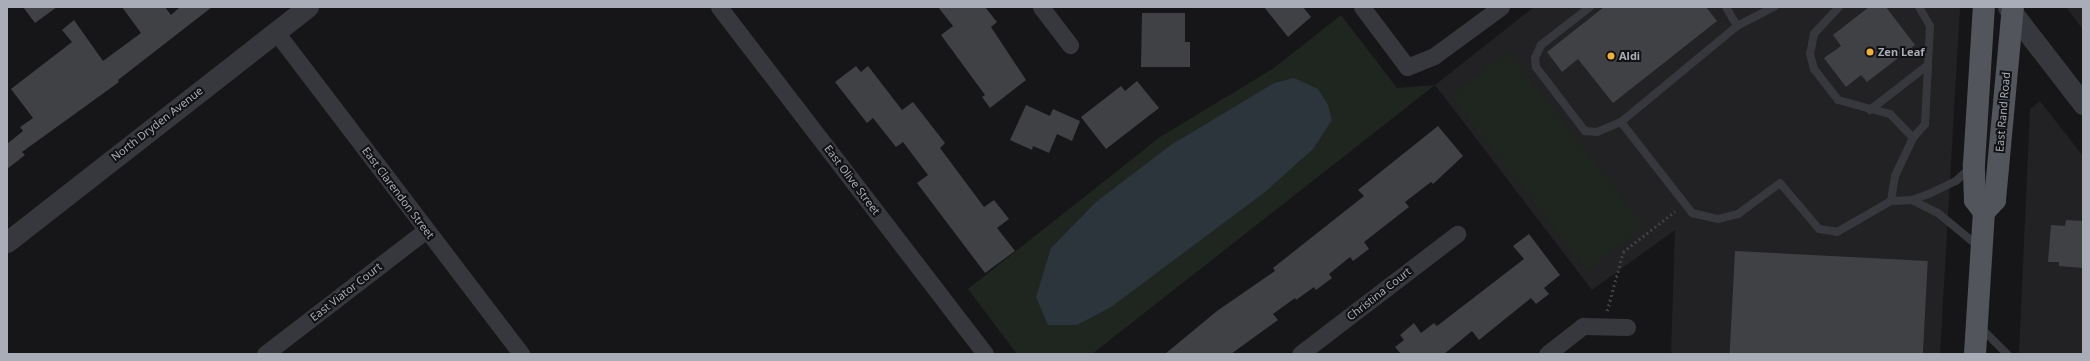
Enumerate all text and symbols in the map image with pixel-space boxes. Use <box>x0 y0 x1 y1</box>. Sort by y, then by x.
place label: Zen Leaf <box>1878 45 1925 59</box>
marker: Zen Leaf <box>1865 47 1875 57</box>
place label: Aldi <box>1619 49 1640 63</box>
marker: Aldi <box>1606 51 1616 61</box>
street label: East Rand Road <box>1993 71 2013 153</box>
street label: North Dryden Avenue <box>109 84 205 164</box>
street label: East Olive Street <box>821 142 883 218</box>
street label: East Clarendon Street <box>359 145 437 241</box>
street label: East Viator Court <box>308 260 384 324</box>
street label: Christina Court <box>1344 265 1414 323</box>

